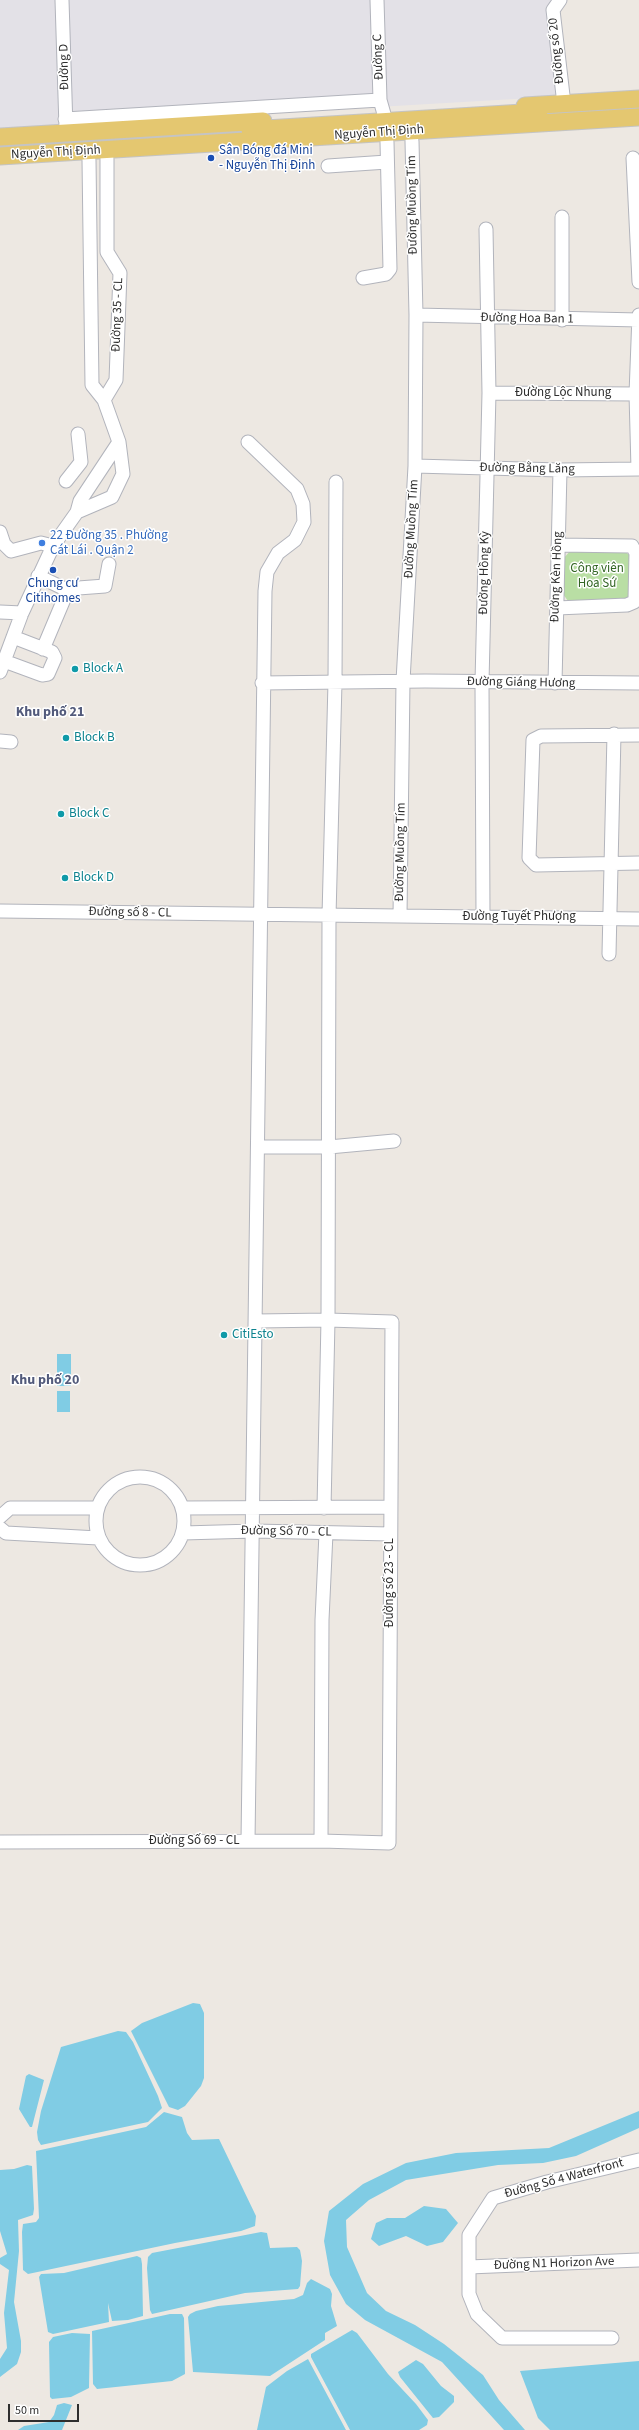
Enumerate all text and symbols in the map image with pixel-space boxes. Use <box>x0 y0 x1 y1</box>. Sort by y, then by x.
street label: Đường số 20 <box>546 17 568 85</box>
street label: Đường C <box>370 34 388 80</box>
street label: Đường D <box>57 44 73 90</box>
street label: Nguyễn Thị Định <box>334 122 424 144</box>
street label: Nguyễn Thị Định <box>11 143 101 163</box>
place label: Sân Bóng đá Mini - Nguyễn Thị Định <box>219 143 315 174</box>
marker: Sân Bóng đá Mini - Nguyễn Thị Định <box>206 153 216 163</box>
street label: Đường Muồng Tím <box>404 155 422 255</box>
street label: Đường 35 - CL <box>109 277 127 353</box>
street label: Đường Hoa Ban 1 <box>480 310 574 328</box>
street label: Đường Lộc Nhung <box>515 385 611 401</box>
street label: Đường Bằng Lăng <box>479 460 575 478</box>
street label: Đường Muồng Tím <box>402 479 422 579</box>
place label: 22 Đường 35 . Phường Cát Lái . Quận 2 <box>50 528 168 559</box>
street label: Đường Hồng Kỳ <box>476 531 494 615</box>
street label: Đường Kèn Hồng <box>548 531 566 623</box>
marker: 22 Đường 35 . Phường Cát Lái . Quận 2 <box>37 538 47 548</box>
park label: Công viên Hoa Sứ <box>570 561 624 592</box>
marker: Chung cư Citihomes <box>48 565 58 575</box>
place label: Chung cư Citihomes <box>25 576 81 607</box>
place label: Block A <box>83 661 123 677</box>
marker: Block A <box>70 664 80 674</box>
street label: Đường Giáng Hương <box>466 674 576 692</box>
district label: Khu phố 21 <box>16 705 84 721</box>
place label: Block B <box>74 730 115 746</box>
marker: Block B <box>61 733 71 743</box>
street label: Đường Muồng Tím <box>392 802 410 902</box>
place label: Block C <box>69 806 109 822</box>
marker: Block C <box>56 809 66 819</box>
place label: Block D <box>73 870 114 886</box>
marker: Block D <box>60 873 70 883</box>
street label: Đường số 8 - CL <box>88 904 172 922</box>
street label: Đường Tuyết Phượng <box>462 909 576 925</box>
place label: CitiEsto <box>232 1327 274 1343</box>
marker: CitiEsto <box>219 1330 229 1340</box>
district label: Khu phố 20 <box>11 1373 79 1389</box>
street label: Đường Số 70 - CL <box>240 1523 332 1541</box>
street label: Đường số 23 - CL <box>382 1538 398 1628</box>
street label: Đường Số 69 - CL <box>148 1833 240 1849</box>
street label: Đường Số 4 Waterfront <box>503 2156 625 2202</box>
street label: Đường N1 Horizon Ave <box>493 2254 615 2274</box>
scale bar <box>10 2396 81 2422</box>
text: 50 m <box>15 2402 39 2419</box>

